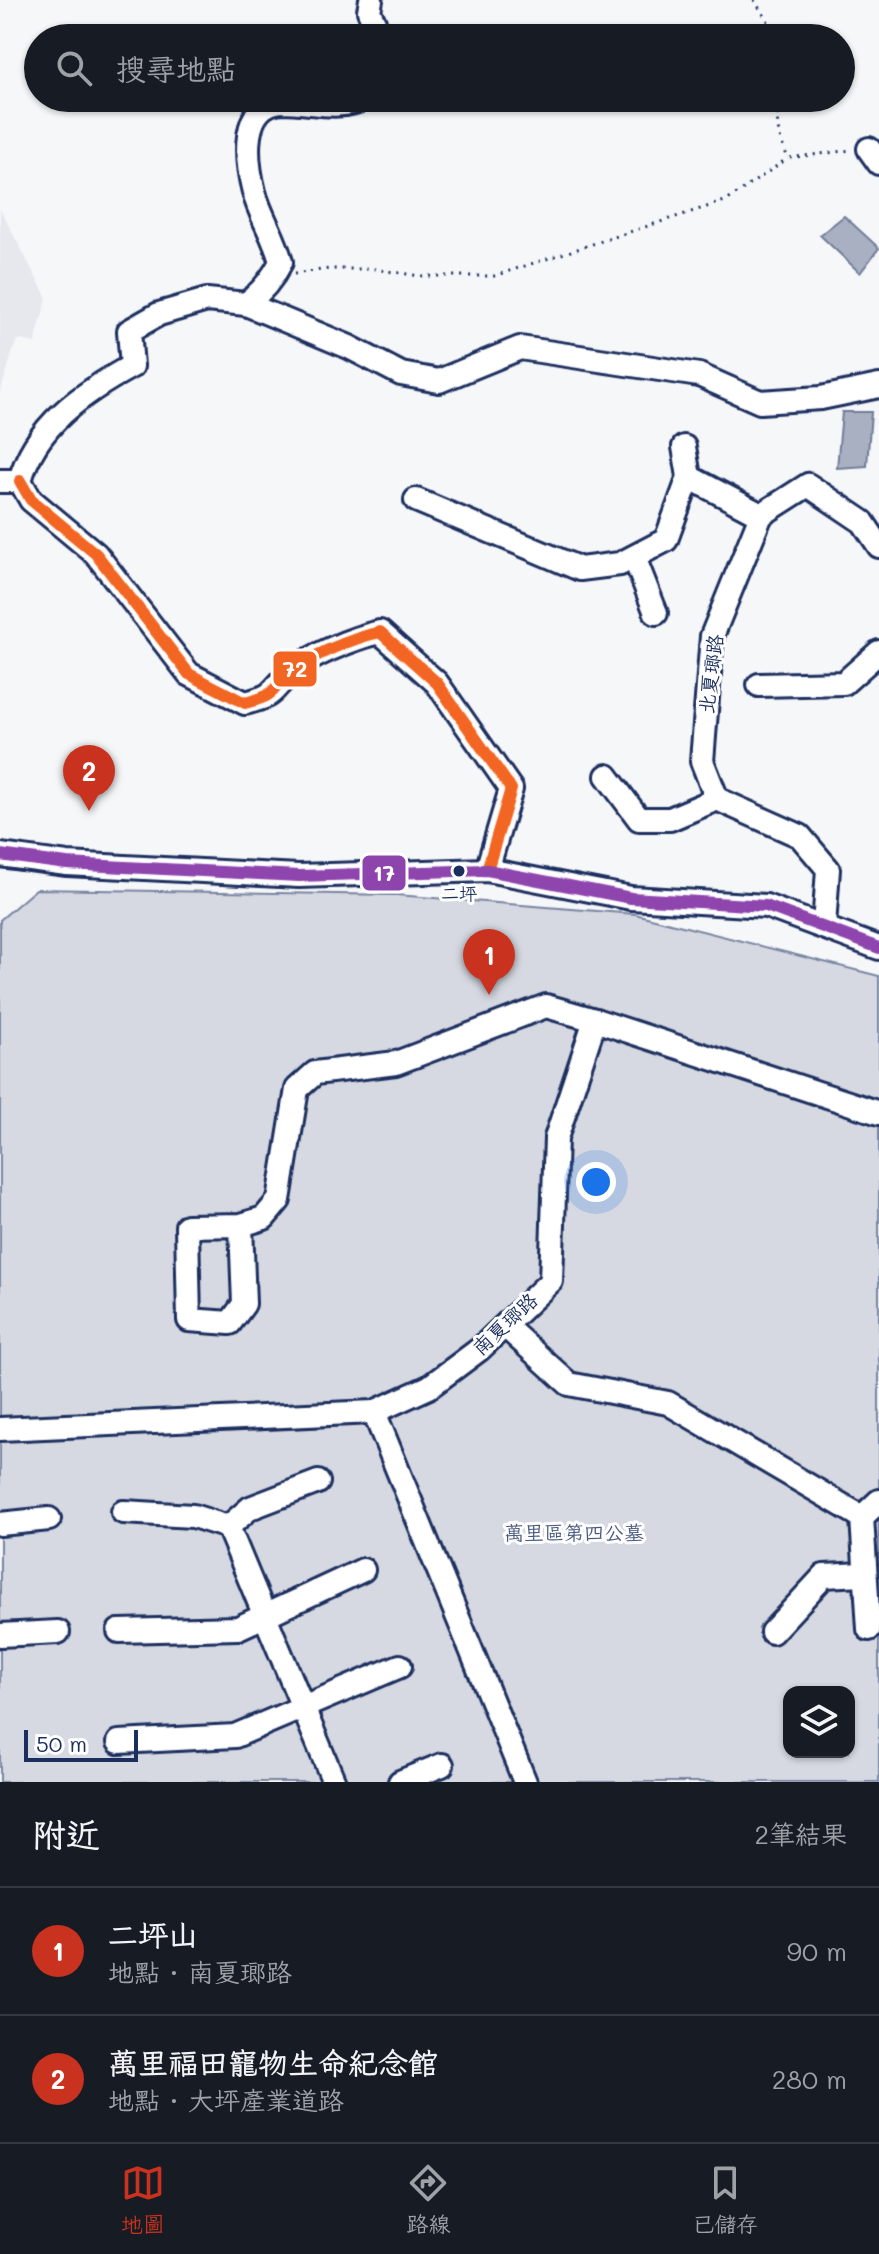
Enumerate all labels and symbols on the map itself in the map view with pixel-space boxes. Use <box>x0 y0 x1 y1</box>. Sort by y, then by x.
street label: 北夏瑯路 <box>692 632 728 715</box>
line badge: 72 <box>272 650 318 688</box>
text: 72 <box>283 654 307 683</box>
pin: 2 <box>63 745 115 811</box>
line badge: 17 <box>361 854 407 892</box>
text: 17 <box>373 858 395 887</box>
marker: 二坪 <box>451 863 467 879</box>
place label: 二坪 <box>441 881 478 905</box>
pin: 1 <box>463 929 515 995</box>
your location <box>576 1162 616 1202</box>
street label: 南夏瑯路 <box>466 1286 543 1360</box>
park label: 萬里區第四公墓 <box>504 1519 644 1545</box>
scale bar <box>24 1726 138 1762</box>

